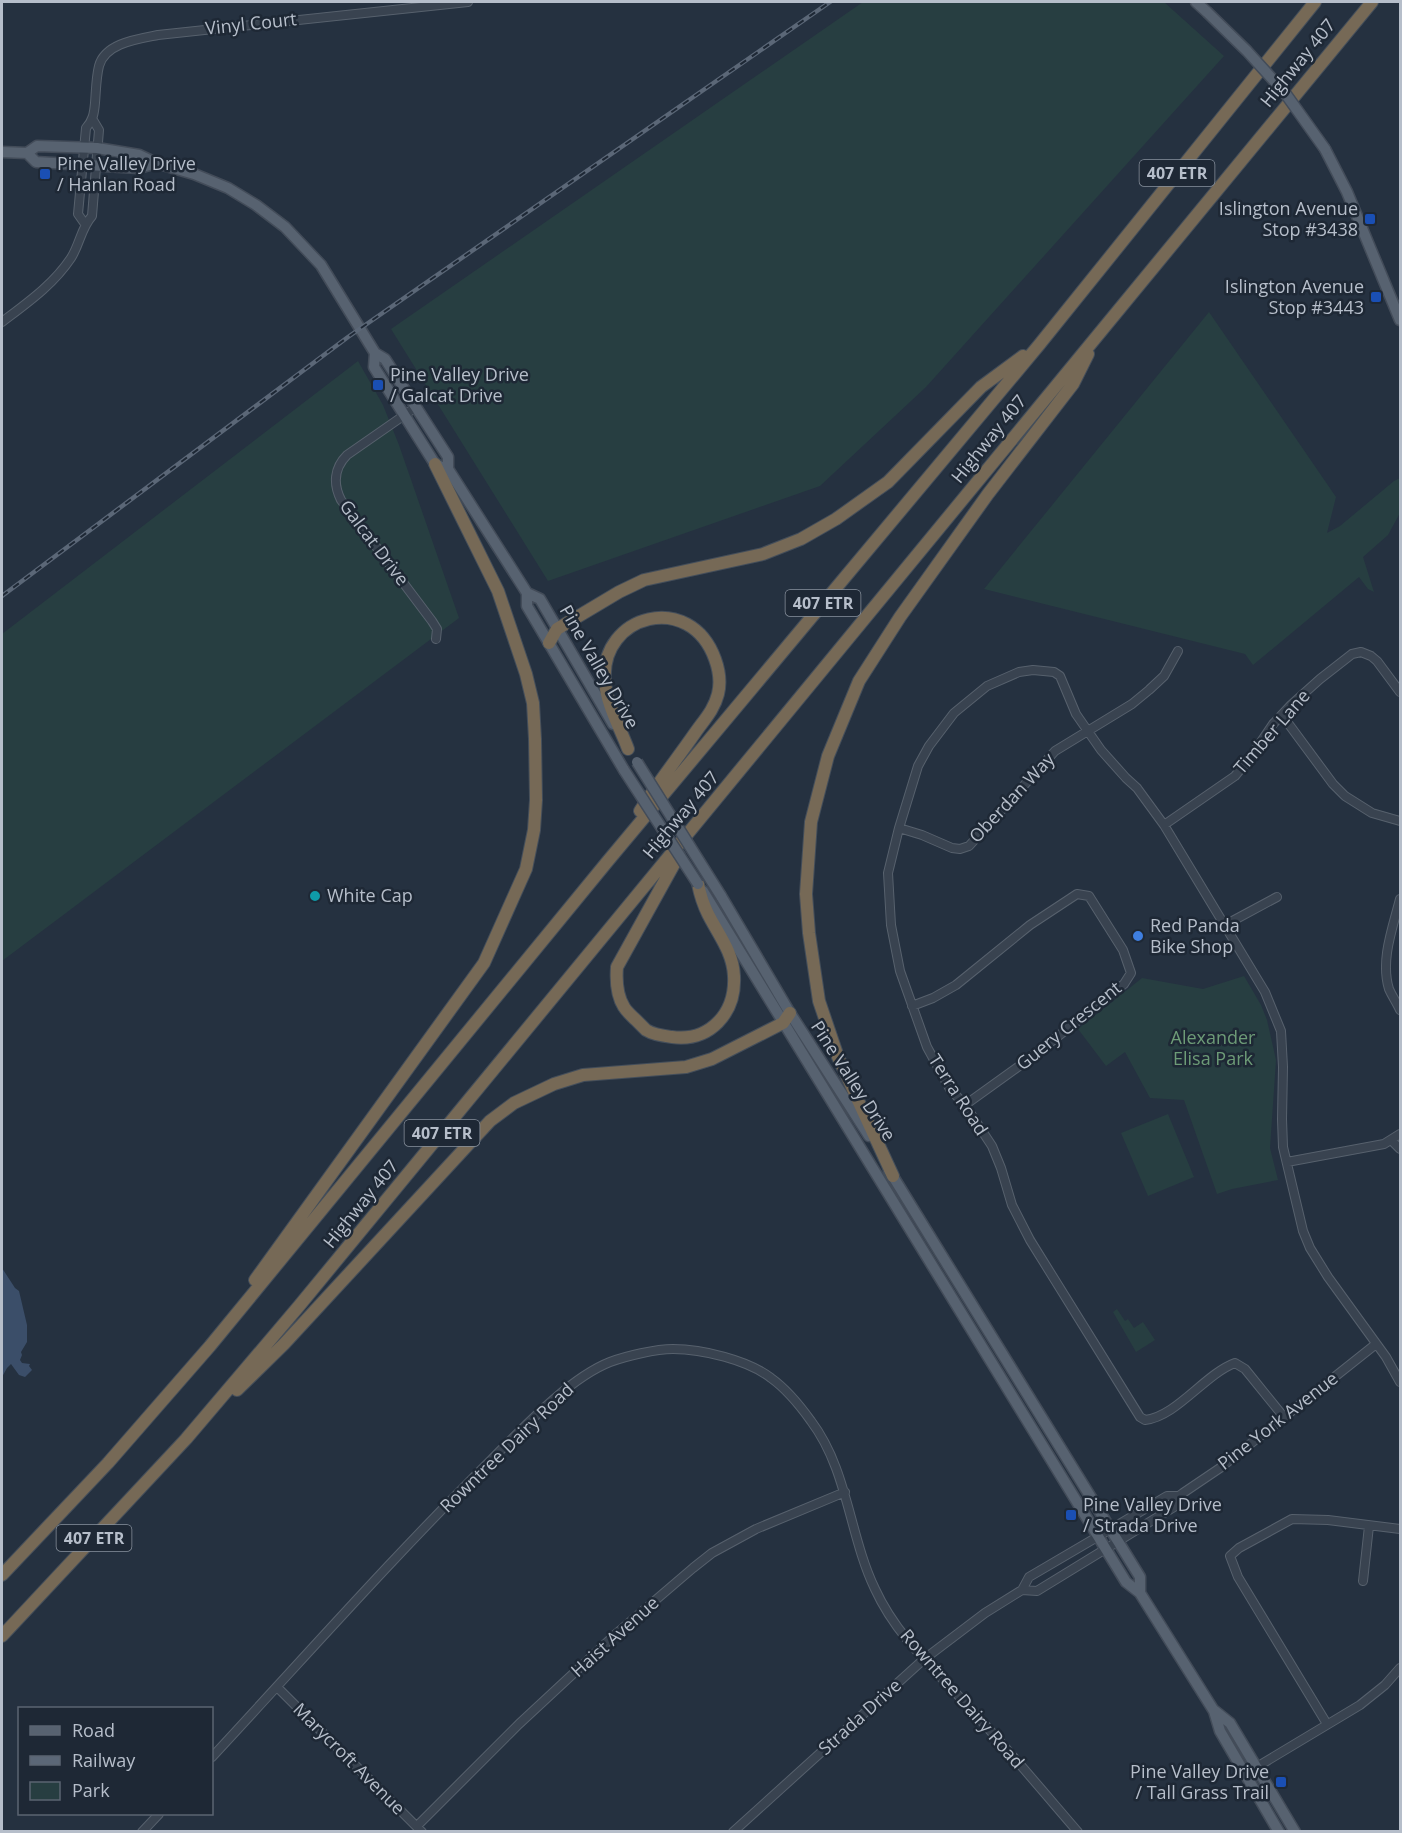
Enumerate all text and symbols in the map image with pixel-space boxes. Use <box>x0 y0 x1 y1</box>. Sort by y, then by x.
street label: Vinyl Court <box>204 6 298 40</box>
street label: Highway 407 <box>1254 13 1340 112</box>
place label: Pine Valley Drive / Hanlan Road <box>57 151 196 196</box>
road number: 407 ETR <box>1140 160 1214 186</box>
marker: Pine Valley Drive / Hanlan Road <box>38 167 52 181</box>
place label: Islington Avenue Stop #3438 <box>1219 196 1358 241</box>
marker: Islington Avenue Stop #3438 <box>1363 212 1377 226</box>
place label: Islington Avenue Stop #3443 <box>1225 274 1364 319</box>
marker: Islington Avenue Stop #3443 <box>1369 290 1383 304</box>
place label: Pine Valley Drive / Galcat Drive <box>390 362 529 407</box>
marker: Pine Valley Drive / Galcat Drive <box>371 378 385 392</box>
street label: Highway 407 <box>945 389 1031 488</box>
street label: Galcat Drive <box>335 495 415 590</box>
road number: 407 ETR <box>786 590 860 616</box>
street label: Pine Valley Drive <box>555 600 645 733</box>
street label: Timber Lane <box>1228 684 1315 779</box>
street label: Oberdan Way <box>963 746 1060 848</box>
street label: Highway 407 <box>637 766 724 863</box>
place label: White Cap <box>327 883 413 907</box>
marker: White Cap <box>308 889 322 903</box>
place label: Red Panda Bike Shop <box>1150 913 1240 958</box>
marker: Red Panda Bike Shop <box>1131 929 1145 943</box>
street label: Guery Crescent <box>1011 975 1126 1075</box>
street label: Pine Valley Drive <box>806 1016 902 1145</box>
park label: Alexander Elisa Park <box>1171 1025 1256 1070</box>
street label: Terra Road <box>924 1049 994 1140</box>
road number: 407 ETR <box>404 1120 480 1146</box>
street label: Highway 407 <box>317 1154 403 1253</box>
street label: Pine York Avenue <box>1212 1366 1342 1475</box>
street label: Rowntree Dairy Road <box>434 1377 578 1517</box>
place label: Pine Valley Drive / Strada Drive <box>1083 1492 1222 1537</box>
marker: Pine Valley Drive / Strada Drive <box>1064 1508 1078 1522</box>
road number: 407 ETR <box>56 1525 132 1551</box>
street label: Haist Avenue <box>565 1590 663 1682</box>
street label: Rowntree Dairy Road <box>896 1624 1030 1773</box>
street label: Strada Drive <box>813 1673 906 1760</box>
street label: Marycroft Avenue <box>288 1697 411 1820</box>
legend <box>18 1707 213 1815</box>
text: Road <box>72 1718 115 1742</box>
text: Railway <box>72 1748 136 1772</box>
place label: Pine Valley Drive / Tall Grass Trail <box>1130 1759 1269 1804</box>
marker: Pine Valley Drive / Tall Grass Trail <box>1274 1775 1288 1789</box>
text: Park <box>72 1778 110 1802</box>

